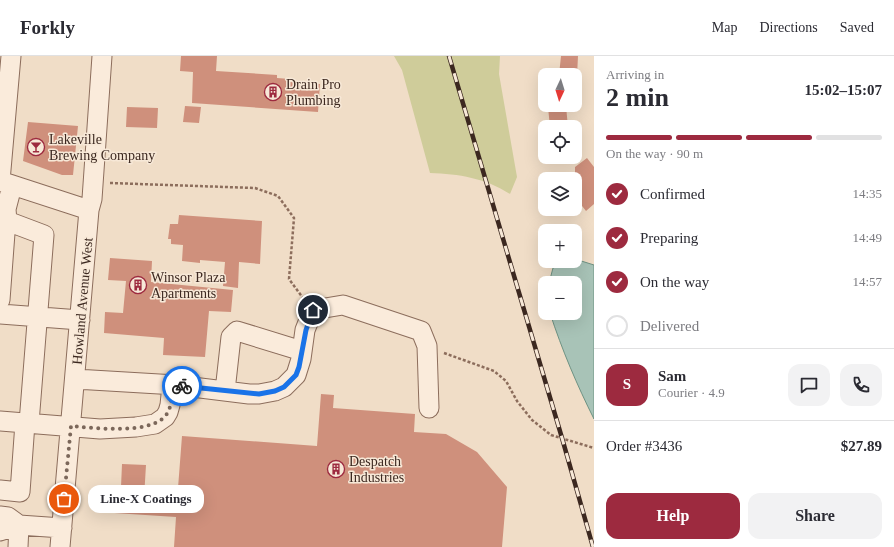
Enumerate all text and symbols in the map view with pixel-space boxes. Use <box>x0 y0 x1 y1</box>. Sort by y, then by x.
text: Forkly <box>20 17 75 38</box>
text: Map <box>712 20 737 35</box>
text: Directions <box>759 20 818 35</box>
text: Saved <box>840 20 874 35</box>
text: Arriving in <box>606 67 664 82</box>
north arrow <box>538 68 582 112</box>
map controls <box>538 68 582 320</box>
place label: Drain Pro Plumbing <box>286 77 341 108</box>
building icon: Drain Pro Plumbing <box>263 82 283 102</box>
text: 15:02–15:07 <box>805 82 882 98</box>
text: 2 min <box>606 83 669 112</box>
button: locate <box>538 120 582 164</box>
place label: Lakeville Brewing Company <box>49 132 155 163</box>
bar icon: Lakeville Brewing Company <box>26 137 46 157</box>
text: On the way · 90 m <box>606 146 703 161</box>
button: layers <box>538 172 582 216</box>
icon: check <box>606 183 628 205</box>
text: Confirmed <box>640 186 705 202</box>
text: 14:35 <box>852 186 882 201</box>
button: + <box>538 224 582 268</box>
icon: check <box>606 227 628 249</box>
text: Preparing <box>640 230 698 246</box>
text: 14:49 <box>852 230 882 245</box>
street label: Howland Avenue West <box>69 237 96 365</box>
place label: Winsor Plaza Apartments <box>151 270 226 301</box>
icon: check <box>606 271 628 293</box>
text: On the way <box>640 274 709 290</box>
text: 14:57 <box>852 274 882 289</box>
building icon: Winsor Plaza Apartments <box>128 275 148 295</box>
button: − <box>538 276 582 320</box>
pin <box>296 293 330 327</box>
icon: home <box>302 299 324 321</box>
text: Delivered <box>640 318 699 334</box>
button: chat <box>788 364 830 406</box>
button: phone <box>840 364 882 406</box>
courier <box>162 366 202 406</box>
text: Sam <box>658 368 686 384</box>
icon: bike <box>171 375 193 397</box>
text: S <box>623 376 631 392</box>
text: Courier · 4.9 <box>658 385 725 400</box>
text: Order #3436 <box>606 438 682 454</box>
text: $27.89 <box>841 438 882 454</box>
place label: Despatch Industries <box>349 454 404 485</box>
building icon: Despatch Industries <box>326 459 346 479</box>
pin <box>47 482 81 516</box>
callout: Line-X Coatings <box>88 485 204 513</box>
icon: bag <box>53 488 75 510</box>
text: Line-X Coatings <box>100 491 192 506</box>
button: Help <box>606 493 740 539</box>
button: Share <box>748 493 882 539</box>

